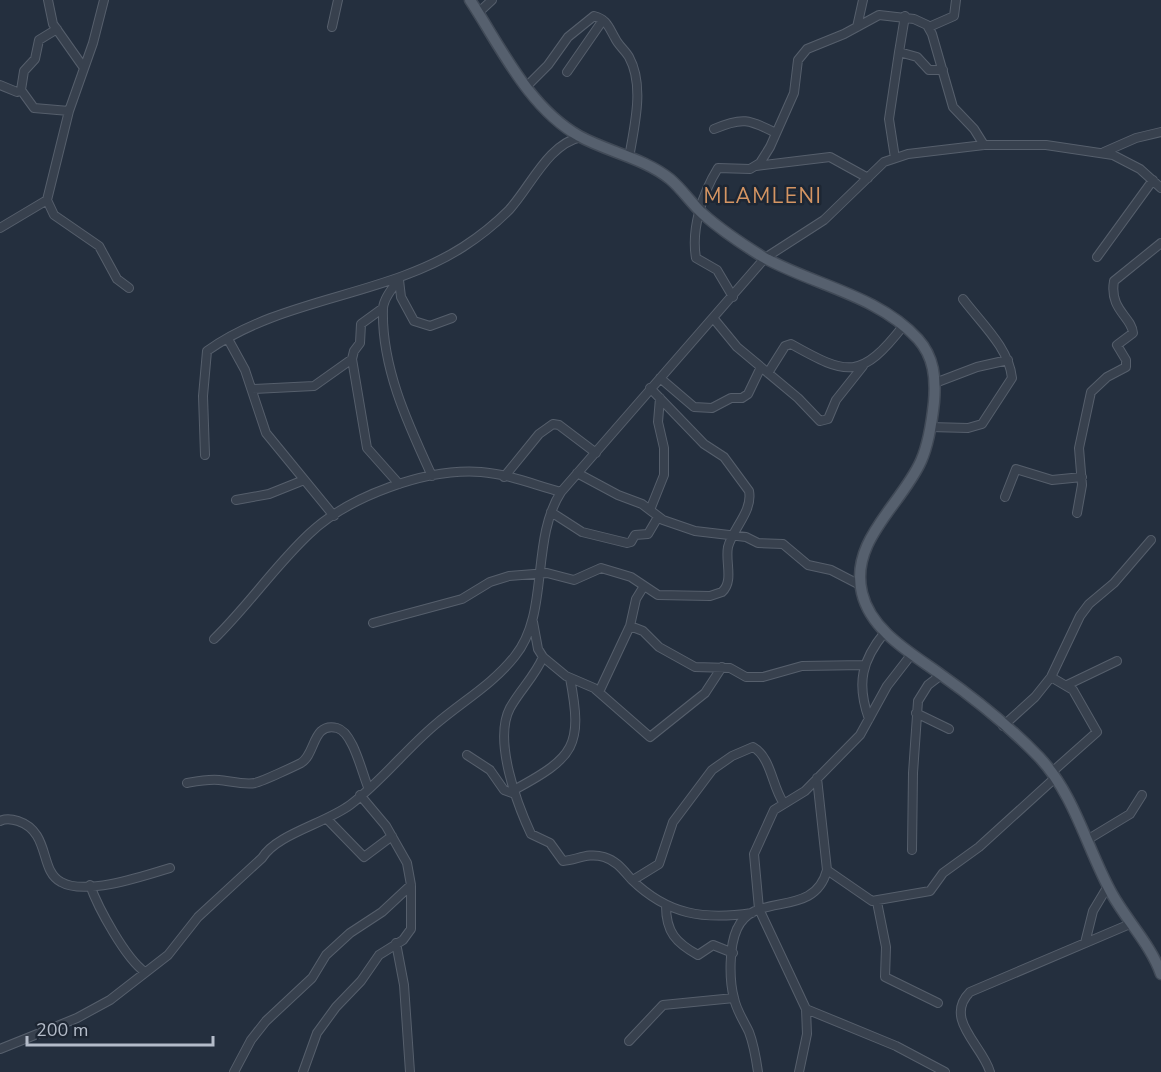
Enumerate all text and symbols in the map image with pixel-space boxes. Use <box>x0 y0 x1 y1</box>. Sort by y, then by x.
district label: MLAMLENI <box>704 182 822 210</box>
scale bar <box>27 1009 213 1047</box>
text: 200 m <box>36 1018 88 1042</box>

